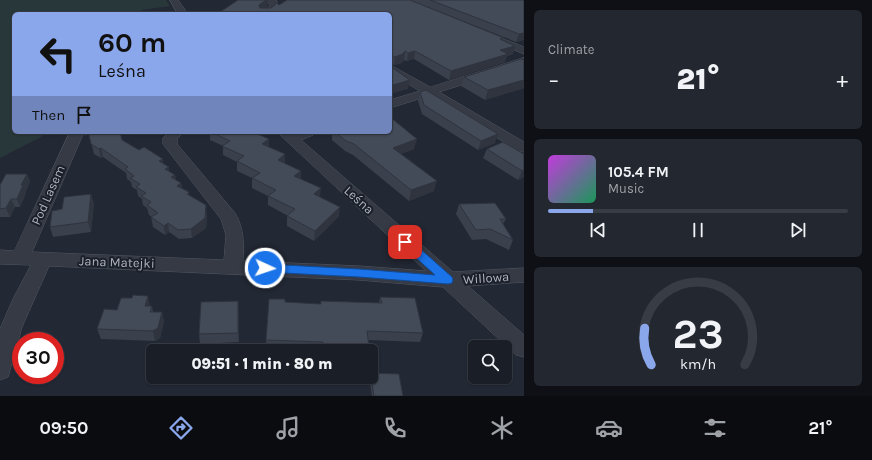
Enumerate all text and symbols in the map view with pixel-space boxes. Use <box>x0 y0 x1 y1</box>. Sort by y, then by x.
text: 60 m <box>98 26 166 59</box>
icon: left <box>32 28 84 80</box>
text: Climate <box>548 42 594 57</box>
text: Leśna <box>98 60 146 82</box>
text: 21° <box>676 61 720 97</box>
text: − <box>548 67 560 93</box>
text: + <box>836 67 848 93</box>
icon: arrive <box>73 104 95 126</box>
text: Then <box>32 106 65 124</box>
street label: Pod Lasem <box>28 163 68 227</box>
text: 105.4 FM <box>608 163 669 181</box>
text: Music <box>608 181 644 196</box>
street label: Leśna <box>341 183 377 217</box>
icon: previous <box>587 219 609 241</box>
icon: pause <box>687 219 709 241</box>
icon: next <box>787 219 809 241</box>
pin <box>388 225 422 259</box>
icon: arrive <box>394 231 416 253</box>
position arrow <box>244 247 286 289</box>
street label: Jana Matejki <box>79 253 155 271</box>
street label: Willowa <box>462 269 510 287</box>
text: 23 <box>672 309 724 357</box>
speed limit sign: 30 <box>12 332 64 384</box>
map controls <box>468 340 512 384</box>
button: search <box>468 340 512 384</box>
text: 09:51 · 1 min · 80 m <box>191 355 333 373</box>
text: km/h <box>680 355 716 372</box>
icon: directions <box>167 414 195 442</box>
icon: music <box>274 414 302 442</box>
icon: phone <box>381 414 409 442</box>
icon: climate <box>488 414 516 442</box>
icon: car <box>595 414 623 442</box>
icon: filters <box>701 414 729 442</box>
text: 09:50 <box>39 417 88 439</box>
text: 21° <box>808 417 832 439</box>

